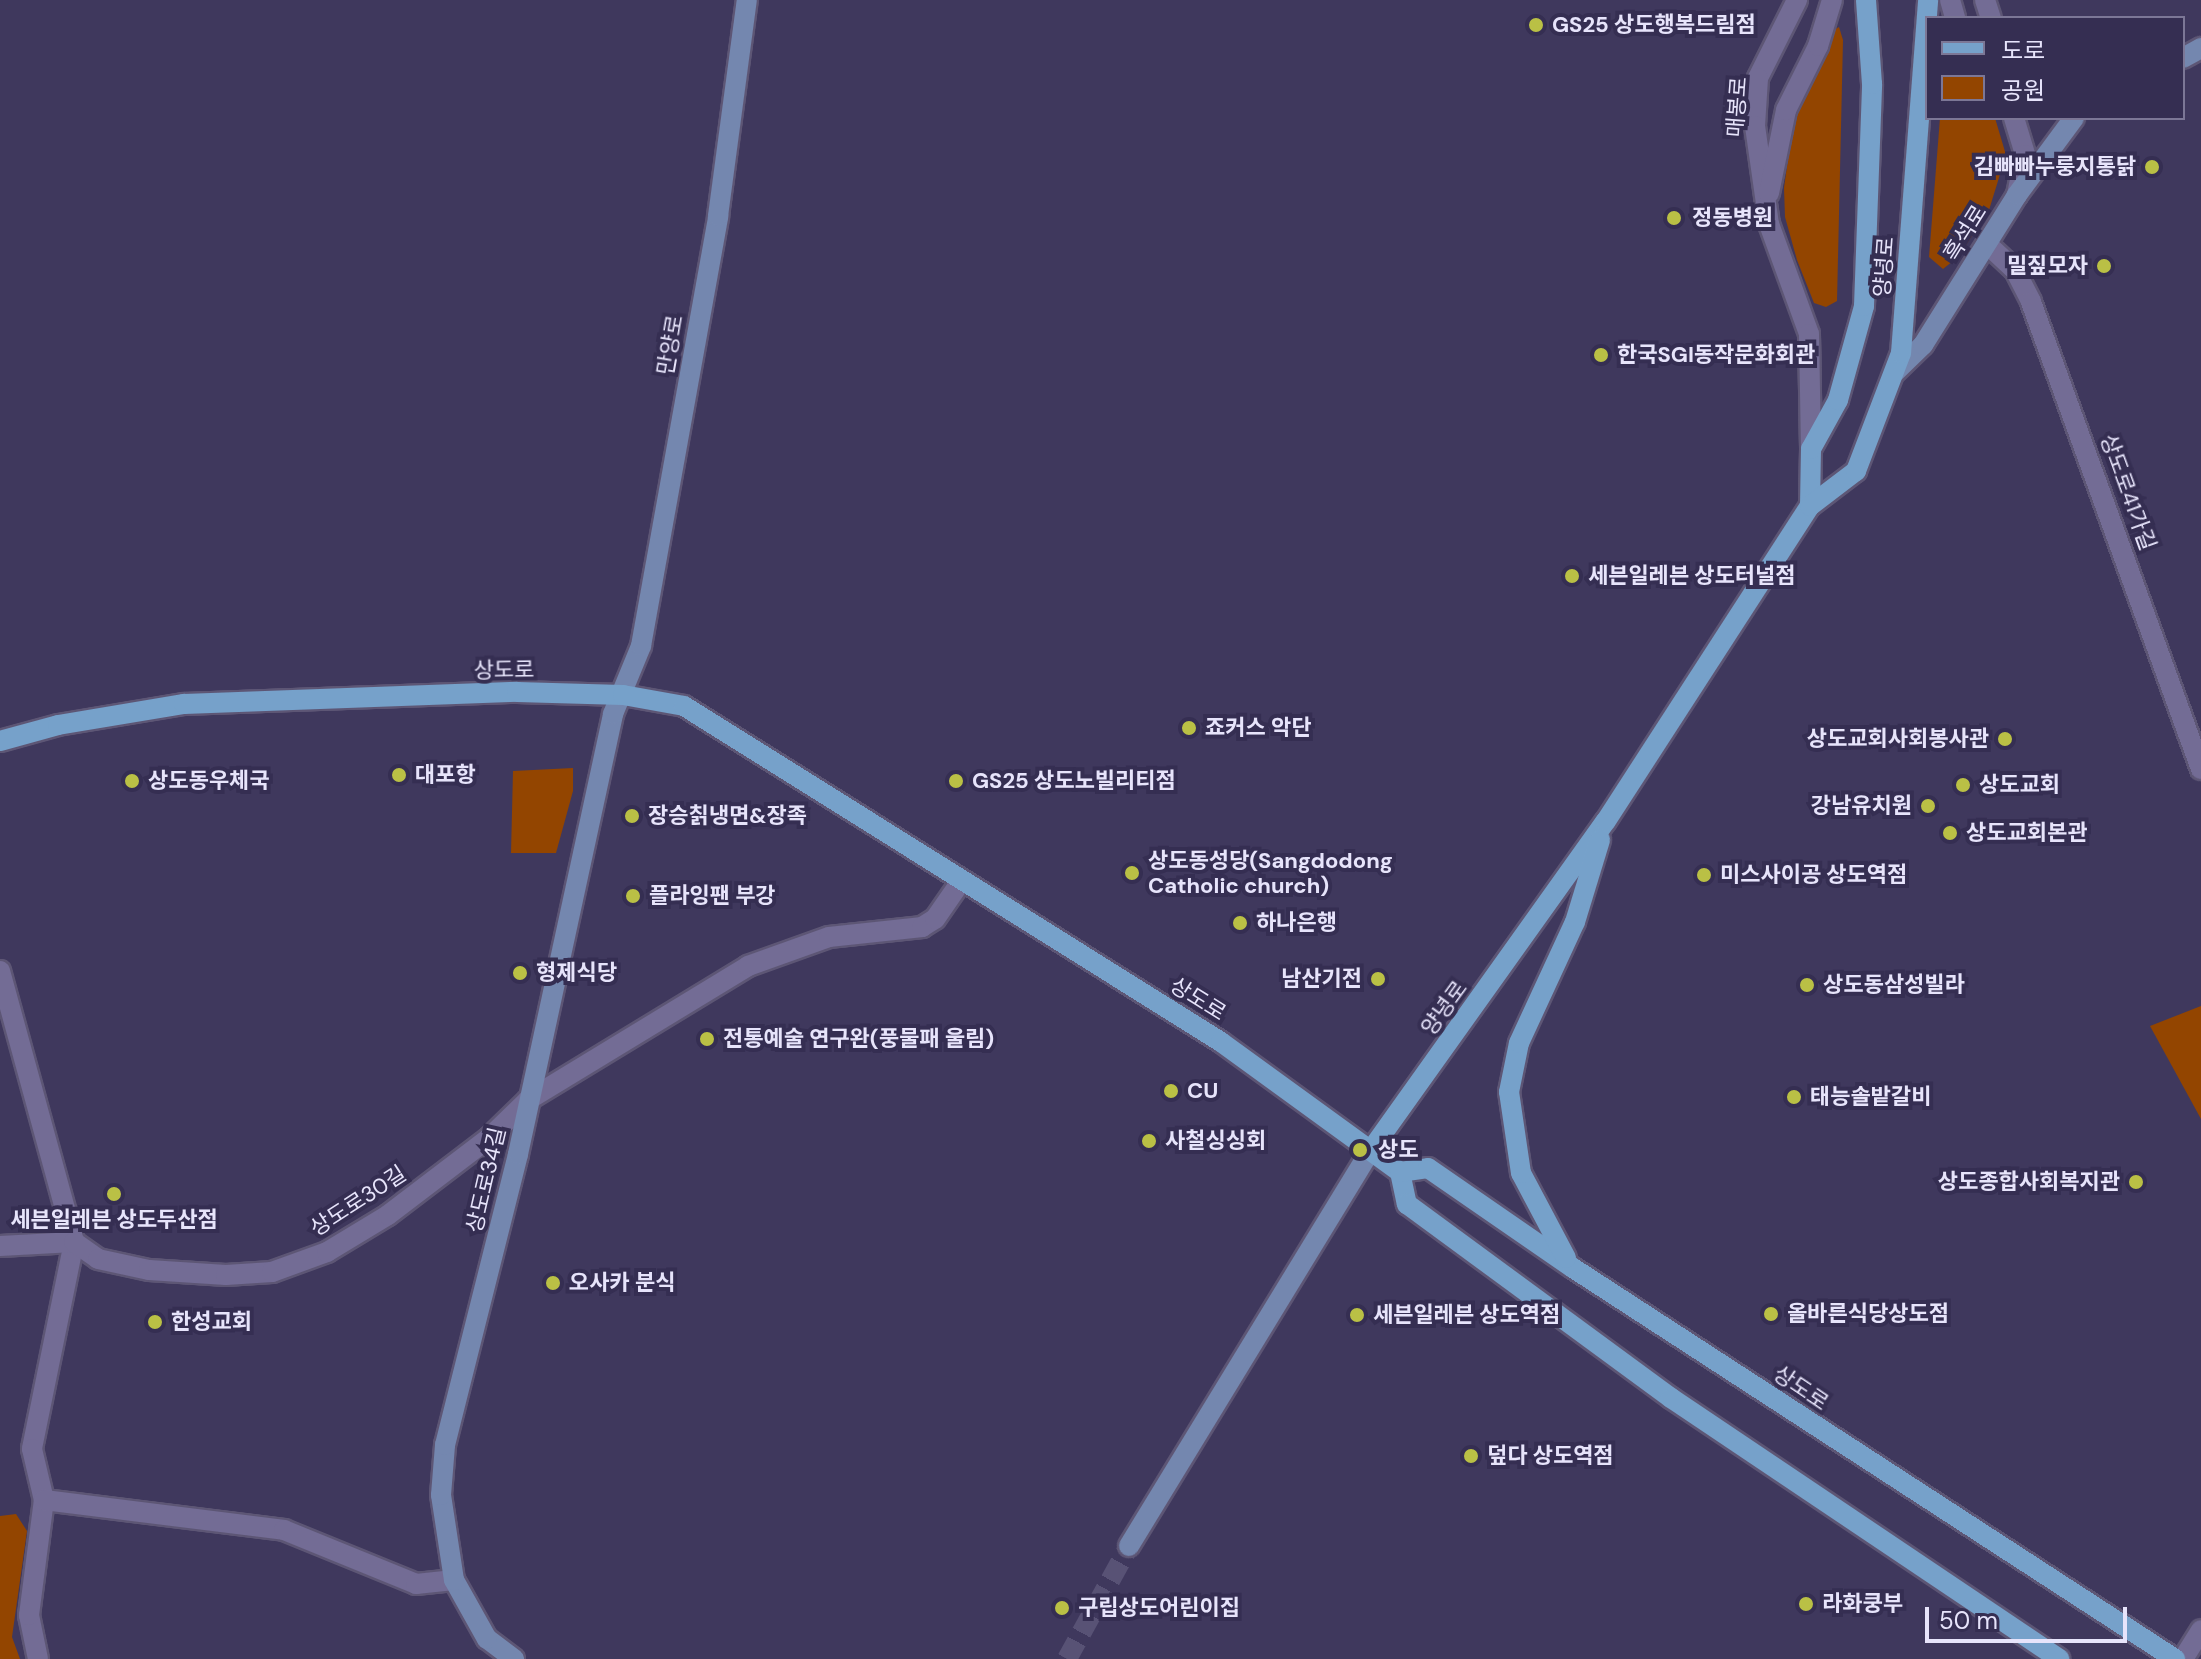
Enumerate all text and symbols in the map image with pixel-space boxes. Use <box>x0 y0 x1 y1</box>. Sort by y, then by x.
place label: GS25 상도행복드림점 <box>1552 12 1756 38</box>
marker: GS25 상도행복드림점 <box>1527 16 1545 34</box>
legend <box>1925 16 2185 120</box>
text: 도로 <box>2001 35 2045 66</box>
text: 공원 <box>2001 75 2045 106</box>
street label: 매봉로 <box>1722 76 1752 138</box>
place label: 김빠빠누룽지통닭 <box>1974 154 2136 180</box>
marker: 김빠빠누룽지통닭 <box>2143 158 2161 176</box>
street label: 흑석로 <box>1938 200 1992 266</box>
place label: 정동병원 <box>1692 205 1773 231</box>
marker: 정동병원 <box>1663 207 1685 229</box>
street label: 양녕로 <box>1869 236 1899 298</box>
place label: 밀짚모자 <box>2007 253 2088 279</box>
marker: 밀짚모자 <box>2095 257 2113 275</box>
street label: 만양로 <box>652 313 688 377</box>
place label: 한국SGI동작문화회관 <box>1617 342 1815 368</box>
marker: 한국SGI동작문화회관 <box>1592 346 1610 364</box>
street label: 상도로41가길 <box>2095 430 2161 554</box>
place label: 세븐일레븐 상도터널점 <box>1588 563 1796 589</box>
marker: 세븐일레븐 상도터널점 <box>1563 567 1581 585</box>
street label: 상도로 <box>473 656 535 684</box>
place label: 죠커스 악단 <box>1205 715 1311 741</box>
marker: 죠커스 악단 <box>1180 719 1198 737</box>
place label: 상도교회사회봉사관 <box>1807 726 1989 752</box>
marker: 상도교회사회봉사관 <box>1996 730 2014 748</box>
place label: 대포항 <box>415 762 476 788</box>
marker: 대포항 <box>390 766 408 784</box>
place label: 상도동우체국 <box>148 768 269 794</box>
place label: GS25 상도노빌리티점 <box>972 768 1176 794</box>
marker: 상도동우체국 <box>123 772 141 790</box>
marker: GS25 상도노빌리티점 <box>947 772 965 790</box>
place label: 상도교회 <box>1979 772 2060 798</box>
marker: 상도교회 <box>1954 776 1972 794</box>
place label: 강남유치원 <box>1811 793 1912 819</box>
marker: 강남유치원 <box>1919 797 1937 815</box>
place label: 장승칡냉면&장족 <box>648 803 807 829</box>
marker: 장승칡냉면&장족 <box>623 807 641 825</box>
place label: 상도교회본관 <box>1966 820 2087 846</box>
marker: 상도교회본관 <box>1941 824 1959 842</box>
place label: 상도동성당(Sangdodong Catholic church) <box>1148 847 1393 898</box>
place label: 미스사이공 상도역점 <box>1720 862 1907 888</box>
marker: 상도동성당(Sangdodong Catholic church) <box>1123 864 1141 882</box>
marker: 미스사이공 상도역점 <box>1695 866 1713 884</box>
place label: 플라잉팬 부강 <box>649 883 776 909</box>
marker: 플라잉팬 부강 <box>624 887 642 905</box>
place label: 하나은행 <box>1256 910 1337 936</box>
marker: 하나은행 <box>1231 914 1249 932</box>
place label: 형제식당 <box>536 960 617 986</box>
marker: 형제식당 <box>511 964 529 982</box>
place label: 남산기전 <box>1281 966 1362 992</box>
marker: 남산기전 <box>1369 970 1387 988</box>
street label: 상도로 <box>1165 972 1231 1026</box>
place label: 상도동삼성빌라 <box>1823 972 1965 998</box>
street label: 양녕로 <box>1415 976 1473 1040</box>
marker: 상도동삼성빌라 <box>1798 976 1816 994</box>
place label: 전통예술 연구완(풍물패 울림) <box>723 1026 994 1052</box>
marker: 전통예술 연구완(풍물패 울림) <box>698 1030 716 1048</box>
place label: CU <box>1187 1078 1218 1104</box>
marker: CU <box>1162 1082 1180 1100</box>
place label: 태능솔밭갈비 <box>1810 1084 1931 1110</box>
marker: 태능솔밭갈비 <box>1785 1088 1803 1106</box>
street label: 상도로34길 <box>461 1125 511 1235</box>
place label: 사철싱싱회 <box>1165 1128 1266 1154</box>
marker: 사철싱싱회 <box>1140 1132 1158 1150</box>
place label: 상도 <box>1378 1137 1418 1163</box>
marker: 상도 <box>1349 1139 1371 1161</box>
street label: 상도로30길 <box>305 1160 411 1242</box>
place label: 상도종합사회복지관 <box>1938 1169 2120 1195</box>
marker: 상도종합사회복지관 <box>2127 1173 2145 1191</box>
marker: 세븐일레븐 상도두산점 <box>105 1185 123 1203</box>
place label: 세븐일레븐 상도두산점 <box>10 1207 218 1233</box>
place label: 오사카 분식 <box>569 1270 675 1296</box>
marker: 오사카 분식 <box>544 1274 562 1292</box>
place label: 올바른식당상도점 <box>1787 1301 1949 1327</box>
place label: 세븐일레븐 상도역점 <box>1373 1302 1560 1328</box>
marker: 올바른식당상도점 <box>1762 1305 1780 1323</box>
marker: 세븐일레븐 상도역점 <box>1348 1306 1366 1324</box>
place label: 한성교회 <box>171 1309 252 1335</box>
marker: 한성교회 <box>146 1313 164 1331</box>
street label: 상도로 <box>1768 1360 1834 1416</box>
place label: 덮다 상도역점 <box>1487 1443 1614 1469</box>
marker: 덮다 상도역점 <box>1462 1447 1480 1465</box>
place label: 라화쿵부 <box>1822 1591 1903 1617</box>
scale bar <box>1929 1591 2131 1641</box>
place label: 구립상도어린이집 <box>1078 1595 1240 1621</box>
marker: 라화쿵부 <box>1797 1595 1815 1613</box>
marker: 구립상도어린이집 <box>1053 1599 1071 1617</box>
text: 50 m <box>1939 1605 1998 1636</box>

